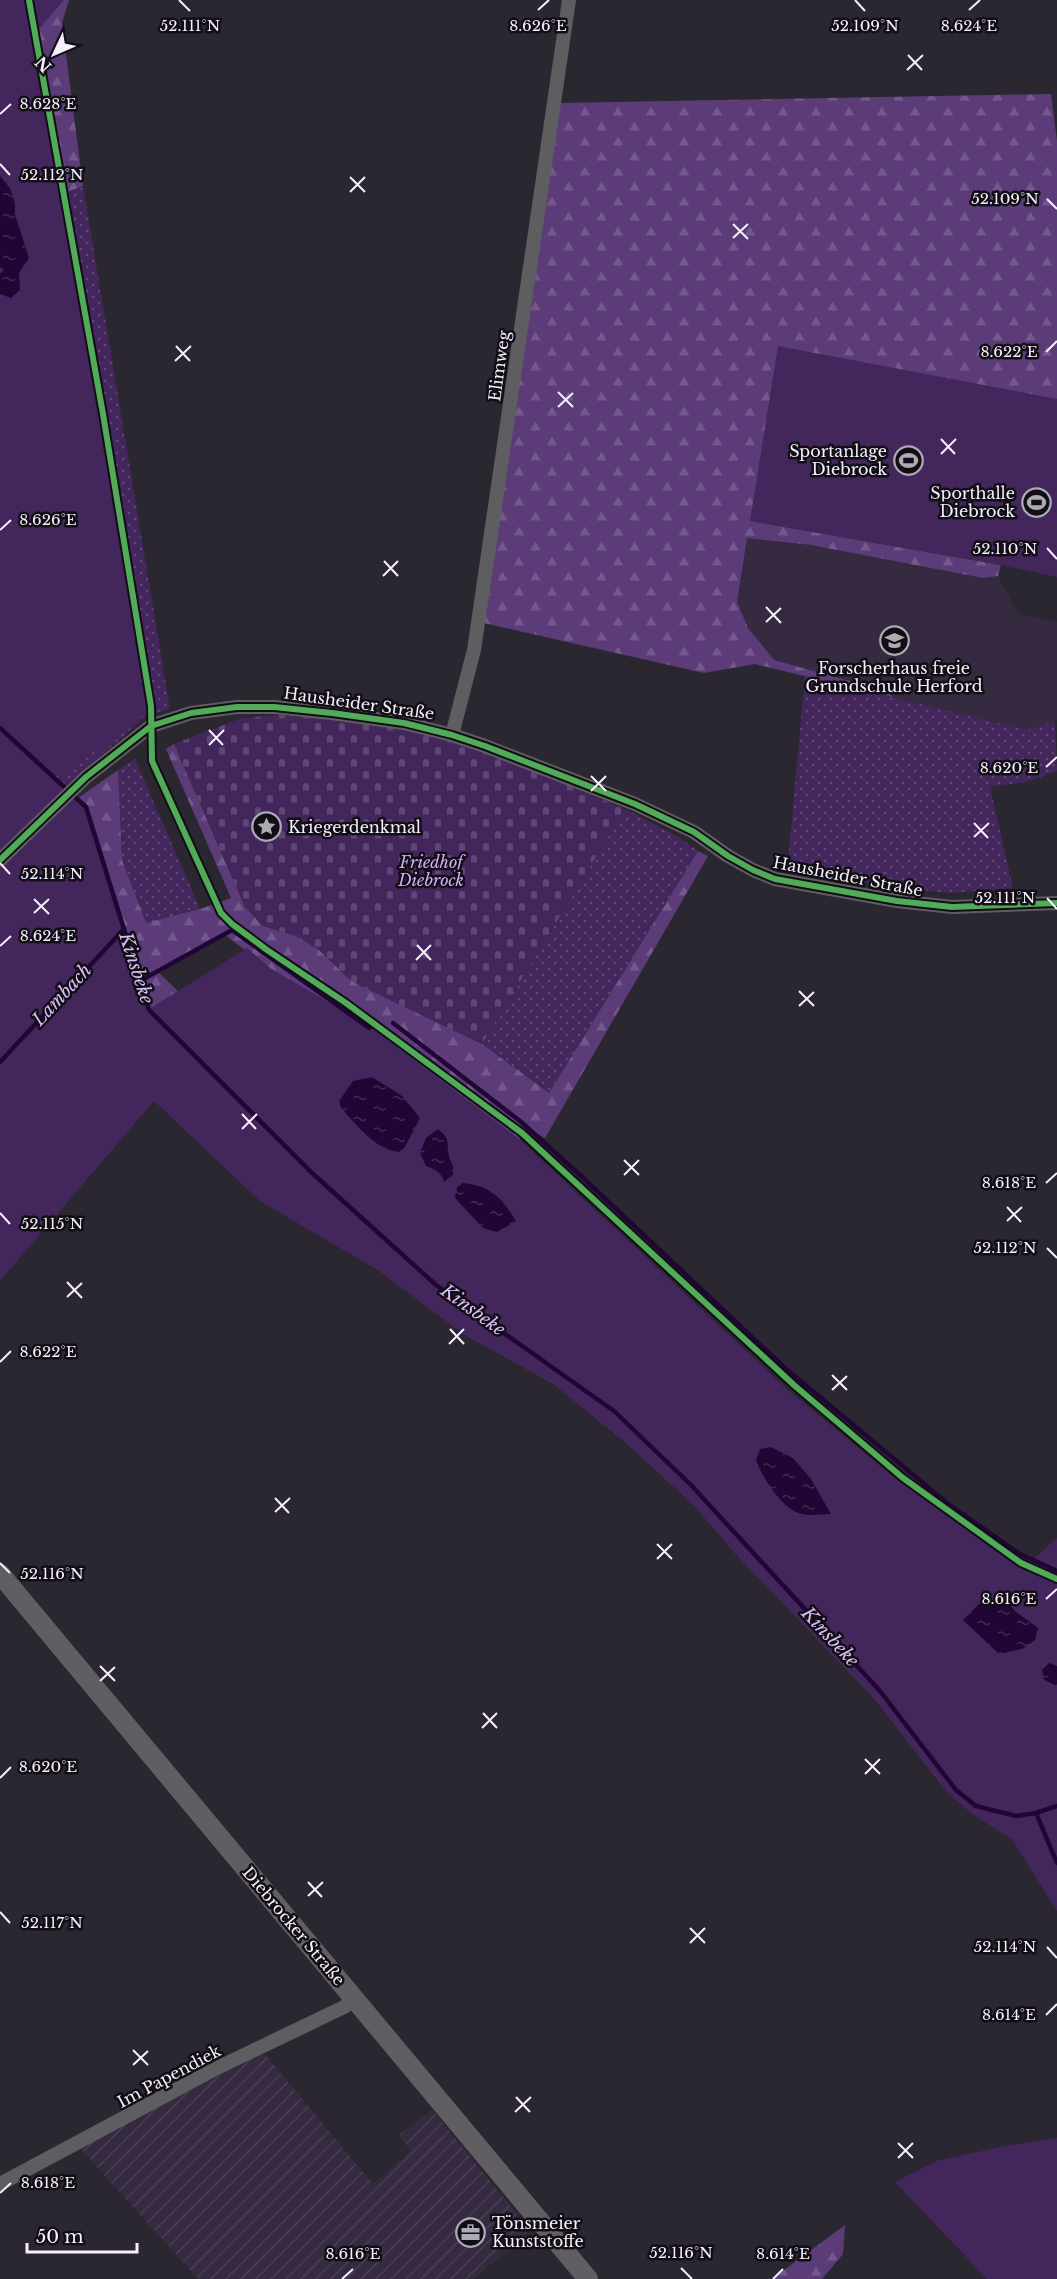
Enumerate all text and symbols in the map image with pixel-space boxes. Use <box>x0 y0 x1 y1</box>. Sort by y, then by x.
text: 52.111°N <box>160 16 220 35</box>
text: 8.626°E <box>509 16 567 35</box>
text: 52.109°N <box>831 16 899 35</box>
text: 8.624°E <box>941 16 997 35</box>
north arrow <box>24 24 84 84</box>
text: N <box>31 52 56 77</box>
text: 8.628°E <box>20 94 77 113</box>
text: 52.112°N <box>20 165 84 184</box>
text: 52.109°N <box>971 189 1039 208</box>
street label: Elimweg <box>484 329 514 403</box>
text: 8.622°E <box>980 342 1038 361</box>
place label: Sportanlage Diebrock <box>789 441 887 479</box>
sports icon: Sportanlage Diebrock <box>892 444 924 476</box>
place label: Sporthalle Diebrock <box>930 483 1015 521</box>
sports icon: Sporthalle Diebrock <box>1020 486 1052 518</box>
text: 8.626°E <box>19 510 77 529</box>
text: 52.110°N <box>973 539 1037 558</box>
school or university icon: Forscherhaus freie Grundschule Herford <box>878 624 910 656</box>
place label: Forscherhaus freie Grundschule Herford <box>806 658 983 696</box>
street label: Hausheider Straße <box>282 683 436 723</box>
text: 8.620°E <box>980 758 1038 777</box>
place icon: Kriegerdenkmal <box>251 811 283 843</box>
place label: Kriegerdenkmal <box>288 817 421 837</box>
park label: Friedhof Diebrock <box>397 852 466 890</box>
street label: Hausheider Straße <box>772 852 924 900</box>
text: 52.114°N <box>21 864 83 883</box>
text: 52.111°N <box>975 888 1035 907</box>
text: 8.624°E <box>20 926 76 945</box>
water label: Kinsbeke <box>114 929 158 1007</box>
water label: Lambach <box>27 959 96 1031</box>
text: 8.618°E <box>982 1173 1036 1192</box>
text: 52.115°N <box>21 1214 83 1233</box>
text: 52.112°N <box>973 1238 1037 1257</box>
water label: Kinsbeke <box>436 1279 509 1341</box>
text: 8.622°E <box>19 1342 77 1361</box>
text: 52.116°N <box>20 1564 84 1583</box>
text: 8.616°E <box>982 1589 1037 1608</box>
water label: Kinsbeke <box>796 1602 863 1672</box>
text: 8.620°E <box>19 1757 77 1776</box>
street label: Diebrocker Straße <box>238 1863 350 1989</box>
text: 52.117°N <box>21 1913 83 1932</box>
text: 52.114°N <box>974 1937 1036 1956</box>
text: 8.614°E <box>982 2005 1036 2024</box>
street label: Im Papendiek <box>114 2040 224 2112</box>
text: 8.618°E <box>21 2173 75 2192</box>
place label: Tönsmeier Kunststoffe <box>492 2213 584 2251</box>
scale bar <box>27 2216 136 2254</box>
office icon: Tönsmeier Kunststoffe <box>455 2216 487 2248</box>
text: 50 m <box>36 2226 84 2248</box>
text: 52.116°N <box>649 2243 713 2262</box>
text: 8.616°E <box>326 2244 381 2263</box>
text: 8.614°E <box>756 2244 810 2263</box>

